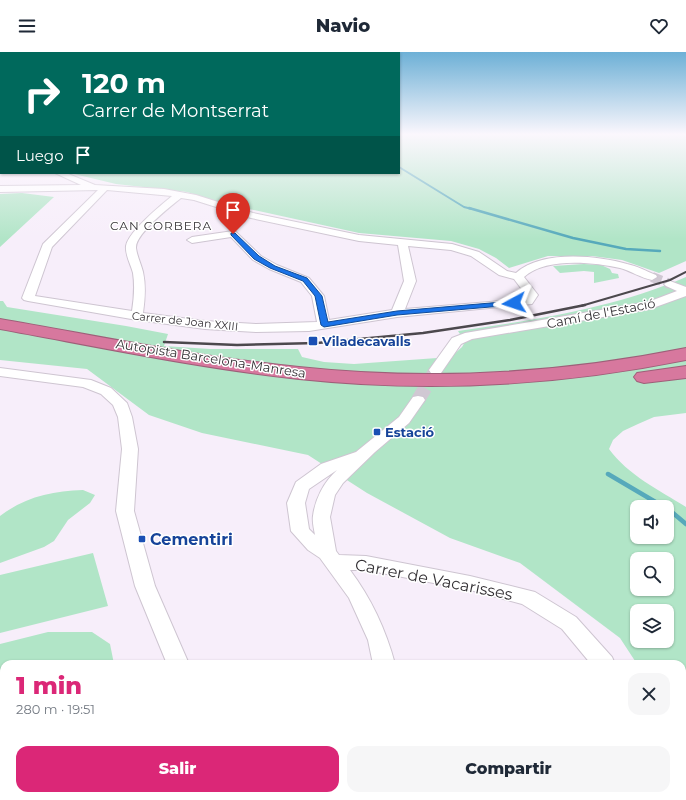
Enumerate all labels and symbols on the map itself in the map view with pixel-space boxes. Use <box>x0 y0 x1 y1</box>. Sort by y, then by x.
pin <box>216 193 250 234</box>
district label: CAN CORBERA <box>110 218 212 233</box>
position arrow <box>493 282 535 324</box>
street label: Camí de l'Estació <box>545 295 657 331</box>
street label: Carrer de Joan XXIII <box>131 308 239 334</box>
place label: Viladecavalls <box>321 333 411 349</box>
street label: Autopista Barcelona-Manresa <box>115 335 307 381</box>
marker: Viladecavalls <box>307 335 319 347</box>
place label: Estació <box>385 424 435 440</box>
marker: Estació <box>372 427 382 437</box>
place label: Cementiri <box>150 530 233 549</box>
marker: Cementiri <box>137 534 147 544</box>
street label: Carrer de Vacarisses <box>354 555 514 604</box>

